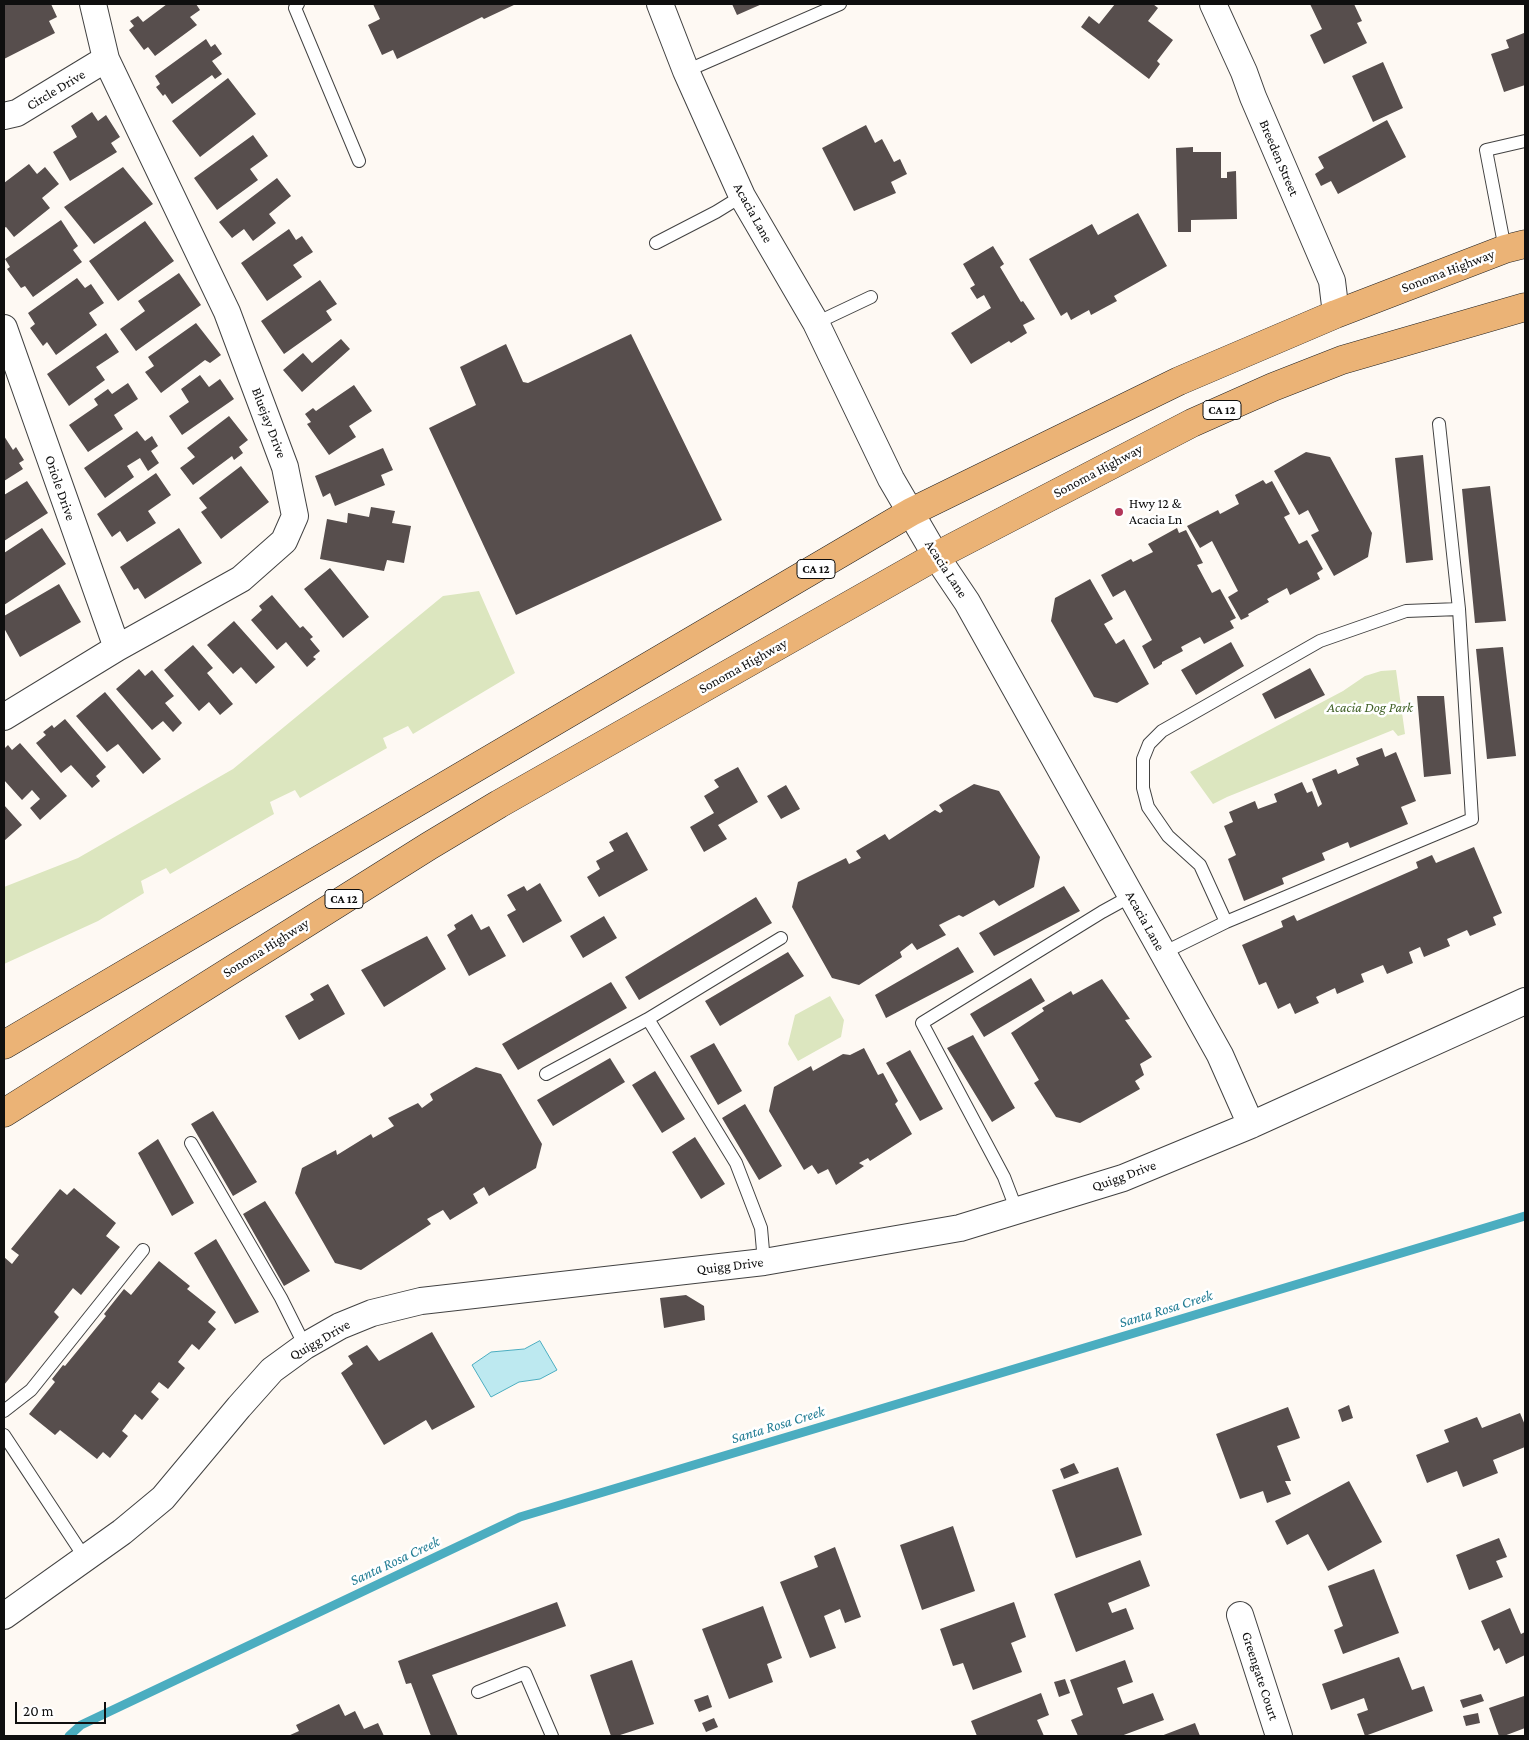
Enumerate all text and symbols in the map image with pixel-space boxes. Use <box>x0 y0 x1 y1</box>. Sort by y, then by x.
street label: Circle Drive <box>24 66 88 114</box>
street label: Breeden Street <box>1255 117 1303 199</box>
street label: Acacia Lane <box>730 180 776 246</box>
street label: Sonoma Highway <box>1399 246 1497 296</box>
street label: Bluejay Drive <box>248 385 290 461</box>
road number: CA 12 <box>1203 400 1241 420</box>
street label: Sonoma Highway <box>1051 440 1145 502</box>
street label: Oriole Drive <box>41 453 79 523</box>
place label: Hwy 12 & Acacia Ln <box>1129 496 1182 528</box>
marker: Hwy 12 & Acacia Ln <box>1113 506 1125 518</box>
street label: Acacia Lane <box>921 537 971 601</box>
road number: CA 12 <box>797 560 835 578</box>
street label: Sonoma Highway <box>696 635 790 697</box>
park label: Acacia Dog Park <box>1327 700 1413 716</box>
street label: Acacia Lane <box>1122 888 1168 954</box>
road number: CA 12 <box>325 890 363 909</box>
street label: Sonoma Highway <box>220 915 312 981</box>
street label: Quigg Drive <box>1090 1157 1158 1195</box>
street label: Quigg Drive <box>696 1254 764 1278</box>
water label: Santa Rosa Creek <box>1117 1286 1215 1332</box>
street label: Quigg Drive <box>287 1316 353 1364</box>
water label: Santa Rosa Creek <box>729 1402 827 1448</box>
water label: Santa Rosa Creek <box>347 1532 443 1590</box>
street label: Greengate Court <box>1238 1630 1282 1722</box>
scale bar <box>18 1692 109 1724</box>
text: 20 m <box>23 1703 54 1719</box>

